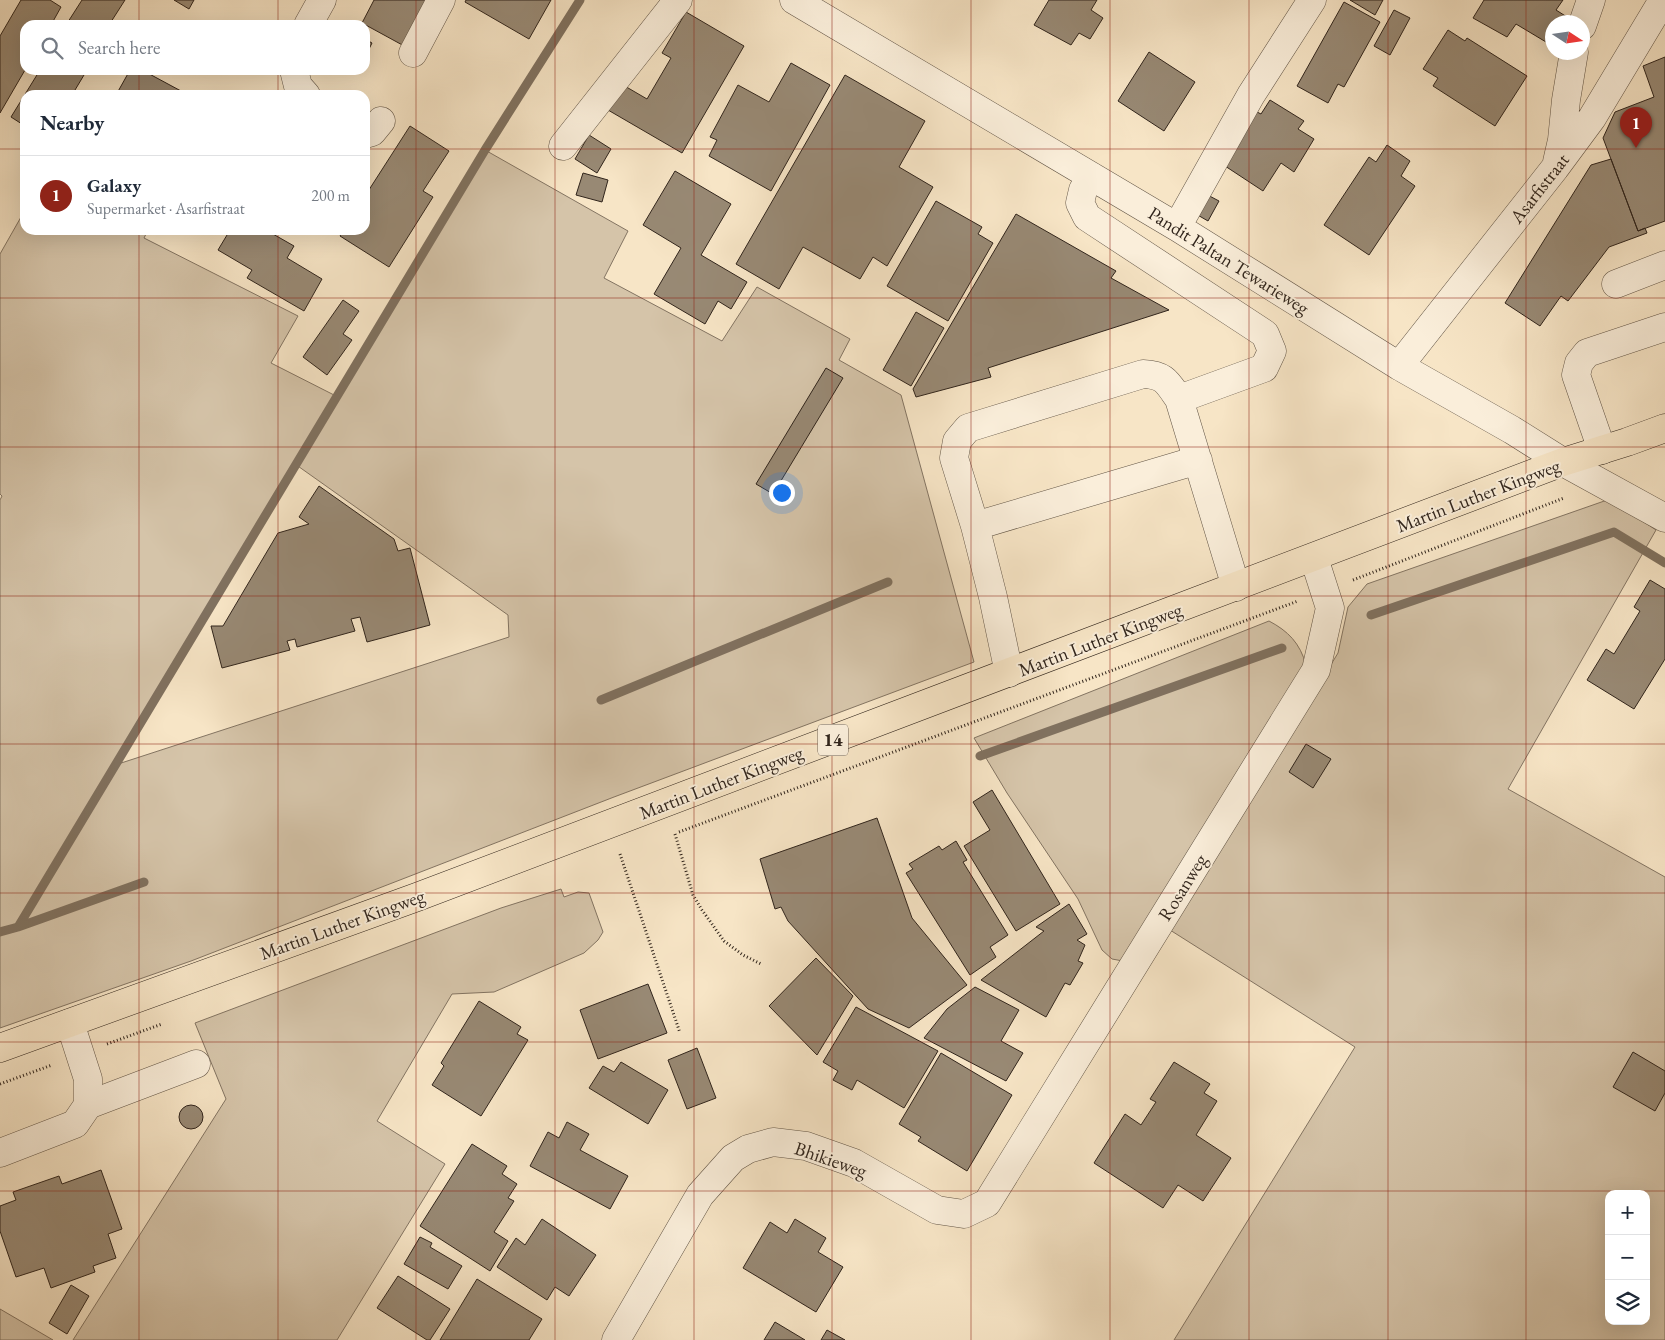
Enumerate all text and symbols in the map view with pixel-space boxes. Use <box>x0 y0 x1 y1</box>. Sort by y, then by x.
north arrow <box>1545 15 1590 60</box>
search box <box>20 20 370 75</box>
icon: search <box>38 34 66 62</box>
text: Search here <box>78 35 160 60</box>
pin: 1 <box>1620 107 1652 148</box>
text: Nearby <box>40 109 104 136</box>
street label: Asarfistraat <box>1503 148 1575 229</box>
text: Galaxy <box>87 173 141 198</box>
text: 1 <box>52 185 60 206</box>
text: 200 m <box>311 185 350 206</box>
text: Supermarket · Asarfistraat <box>87 198 245 219</box>
street label: Pandit Paltan Tewarieweg <box>1144 201 1315 321</box>
street label: Martin Luther Kingweg <box>1393 452 1564 538</box>
your location <box>769 480 795 506</box>
street label: Martin Luther Kingweg <box>1015 596 1186 682</box>
road number: 14 <box>818 724 848 756</box>
street label: Martin Luther Kingweg <box>636 739 807 825</box>
street label: Rosanweg <box>1152 848 1213 925</box>
street label: Martin Luther Kingweg <box>256 883 429 966</box>
street label: Bhikieweg <box>791 1135 871 1184</box>
map controls <box>1605 1190 1650 1325</box>
button: + <box>1605 1190 1650 1235</box>
button: − <box>1605 1235 1650 1280</box>
button: layers <box>1605 1280 1650 1325</box>

